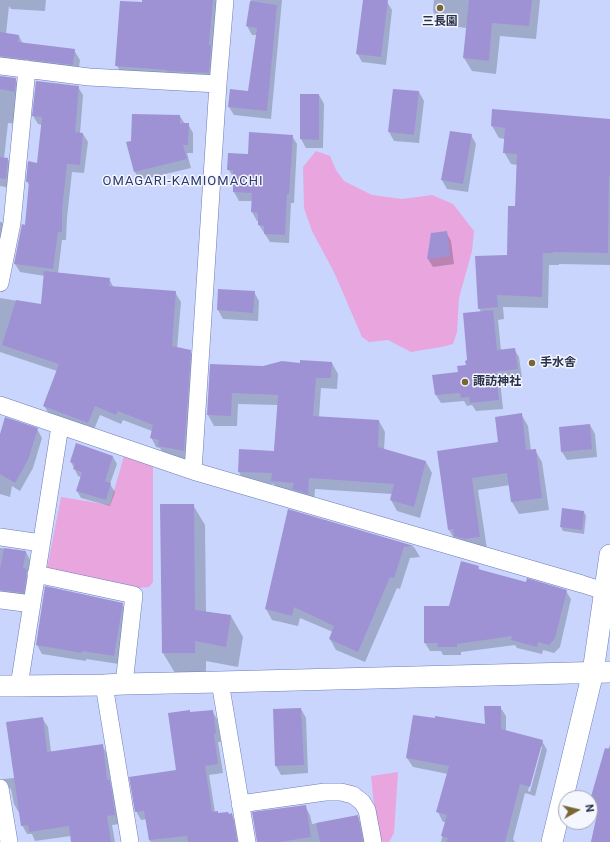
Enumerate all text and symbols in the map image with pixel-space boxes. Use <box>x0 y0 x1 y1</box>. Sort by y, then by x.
marker: 三長園 <box>435 3 445 13</box>
place label: 三長園 <box>422 15 458 29</box>
district label: OMAGARI-KAMIOMACHI <box>103 174 263 190</box>
place label: 手水舎 <box>540 356 576 370</box>
marker: 手水舎 <box>527 358 537 368</box>
place label: 諏訪神社 <box>473 375 521 389</box>
marker: 諏訪神社 <box>460 377 470 387</box>
north arrow <box>558 790 598 830</box>
text: N <box>582 804 596 813</box>

